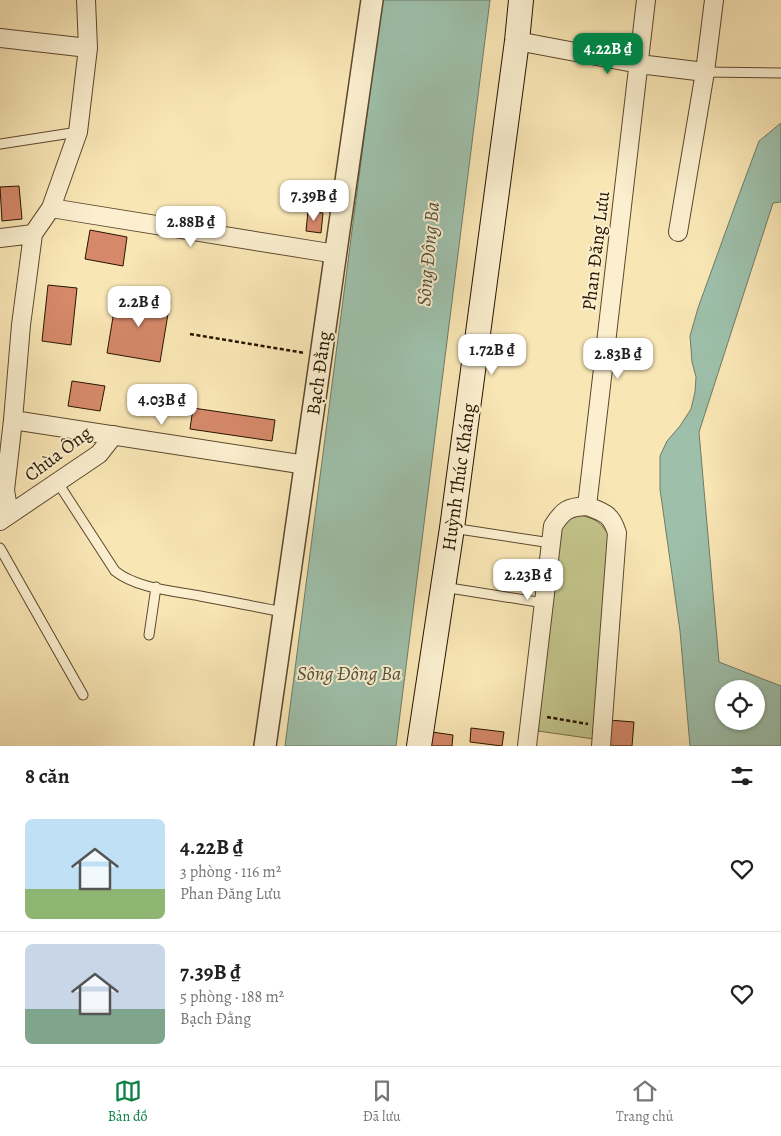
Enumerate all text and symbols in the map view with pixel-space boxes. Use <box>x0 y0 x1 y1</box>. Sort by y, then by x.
pin: 4.22B ₫ <box>562 32 654 75</box>
text: 4.22B ₫ <box>584 38 632 60</box>
pin: 7.39B ₫ <box>268 180 360 222</box>
text: 7.39B ₫ <box>291 185 337 207</box>
street label: Phan Đăng Lưu <box>576 189 616 312</box>
water label: Sông Đông Ba <box>410 201 446 307</box>
pin: 2.88B ₫ <box>145 206 237 248</box>
text: 2.88B ₫ <box>167 211 215 233</box>
pin: 2.2B ₫ <box>98 286 180 328</box>
text: 2.2B ₫ <box>119 291 159 313</box>
street label: Bạch Đằng <box>300 329 338 417</box>
pin: 1.72B ₫ <box>446 334 538 376</box>
pin: 2.83B ₫ <box>572 338 664 380</box>
text: 1.72B ₫ <box>469 339 515 361</box>
text: 2.83B ₫ <box>594 343 642 365</box>
pin: 4.03B ₫ <box>116 384 208 426</box>
text: 4.03B ₫ <box>138 389 186 411</box>
street label: Huỳnh Thúc Kháng <box>436 401 482 553</box>
street label: Chùa Ông <box>19 420 97 488</box>
pin: 2.23B ₫ <box>482 558 574 601</box>
text: 2.23B ₫ <box>504 564 552 586</box>
water label: Sông Đông Ba <box>297 660 401 687</box>
map controls <box>715 680 765 730</box>
button: locate <box>715 680 765 730</box>
text: 8 căn <box>25 762 69 790</box>
icon: filters <box>728 762 756 790</box>
text: 4.22B ₫ <box>180 833 243 861</box>
icon: home <box>65 839 125 899</box>
icon: heart <box>728 855 756 883</box>
text: 3 phòng · 116 m² <box>180 861 281 883</box>
text: Phan Đăng Lưu <box>180 883 281 905</box>
text: 7.39B ₫ <box>180 958 241 986</box>
icon: home <box>65 964 125 1024</box>
icon: heart <box>728 980 756 1008</box>
text: 5 phòng · 188 m² <box>180 986 284 1008</box>
text: Bạch Đằng <box>180 1008 251 1030</box>
tab: Bản đồ <box>108 1077 147 1126</box>
tab: Đã lưu <box>363 1077 401 1126</box>
tab: Trang chủ <box>616 1077 673 1126</box>

